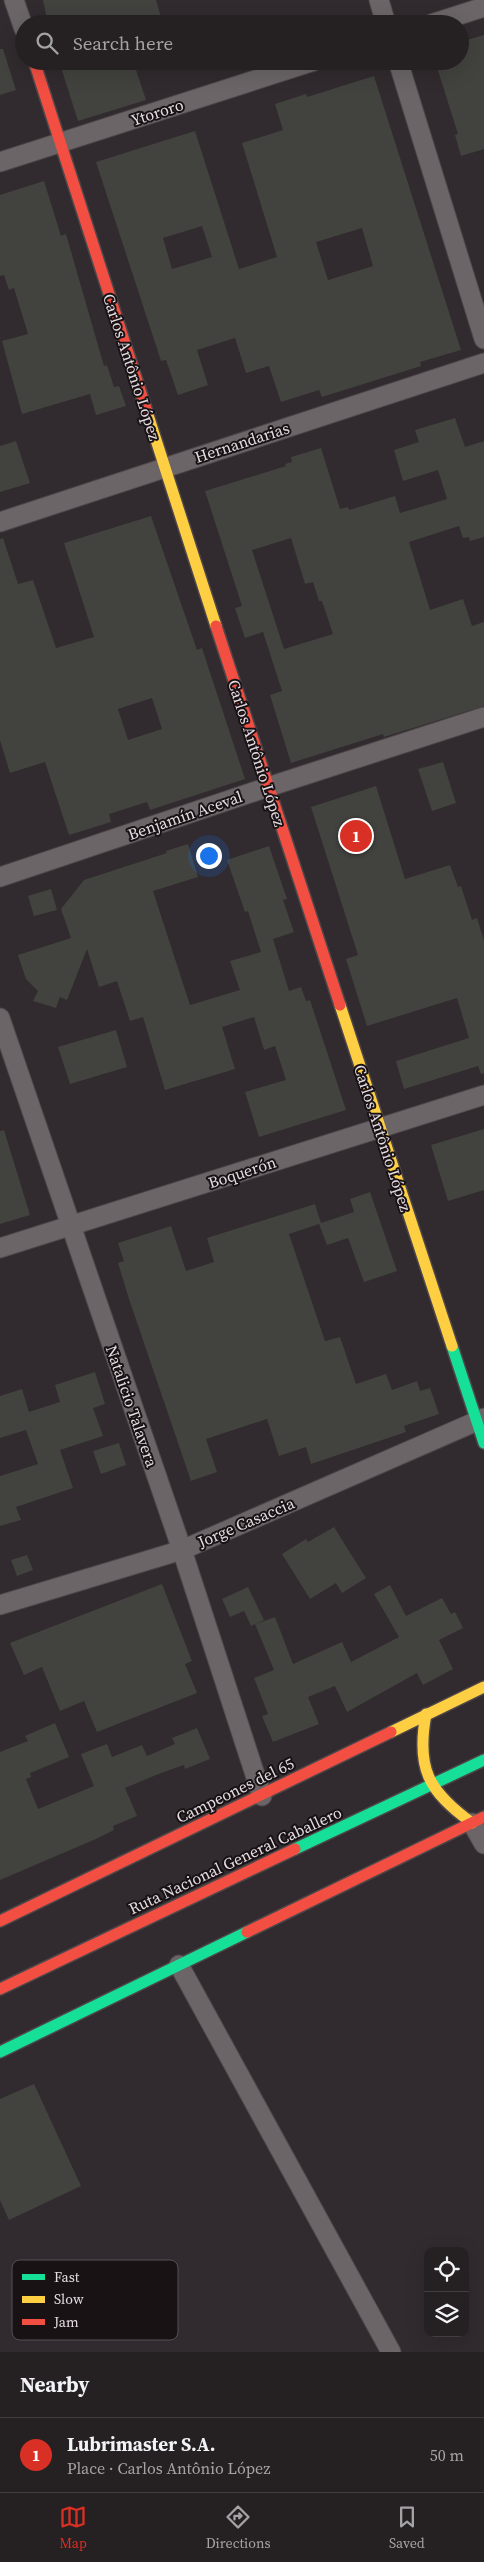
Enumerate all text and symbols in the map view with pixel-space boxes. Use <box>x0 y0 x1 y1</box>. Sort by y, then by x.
search box <box>15 15 469 70</box>
icon: search <box>33 29 61 57</box>
text: Search here <box>73 30 173 56</box>
street label: Ytororo <box>128 93 186 131</box>
street label: Carlos Antônio López <box>98 291 166 443</box>
street label: Hernandarias <box>192 416 292 468</box>
street label: Carlos Antônio López <box>223 677 291 829</box>
street label: Benjamín Aceval <box>125 785 245 845</box>
pin: 1 <box>340 817 372 855</box>
your location <box>196 843 222 869</box>
street label: Carlos Antônio López <box>349 1062 417 1214</box>
street label: Boquerón <box>205 1151 279 1193</box>
street label: Natalicio Talavera <box>101 1342 163 1471</box>
street label: Jorge Casaccia <box>193 1491 298 1553</box>
street label: Campeones del 65 <box>172 1752 298 1828</box>
street label: Ruta Nacional General Caballero <box>125 1801 345 1919</box>
map controls <box>424 2247 469 2337</box>
button: locate <box>424 2247 469 2292</box>
legend <box>12 2260 178 2340</box>
text: Fast <box>54 2267 80 2287</box>
text: Slow <box>54 2289 84 2309</box>
button: layers <box>424 2292 469 2337</box>
text: Jam <box>53 2312 79 2332</box>
text: Nearby <box>20 2370 90 2399</box>
text: Lubrimaster S.A. <box>67 2431 215 2457</box>
text: 1 <box>32 2444 40 2466</box>
text: 50 m <box>430 2444 464 2466</box>
text: Place · Carlos Antônio López <box>67 2457 271 2479</box>
tab: Map <box>59 2503 87 2553</box>
tab: Directions <box>206 2503 270 2553</box>
tab: Saved <box>389 2503 425 2553</box>

